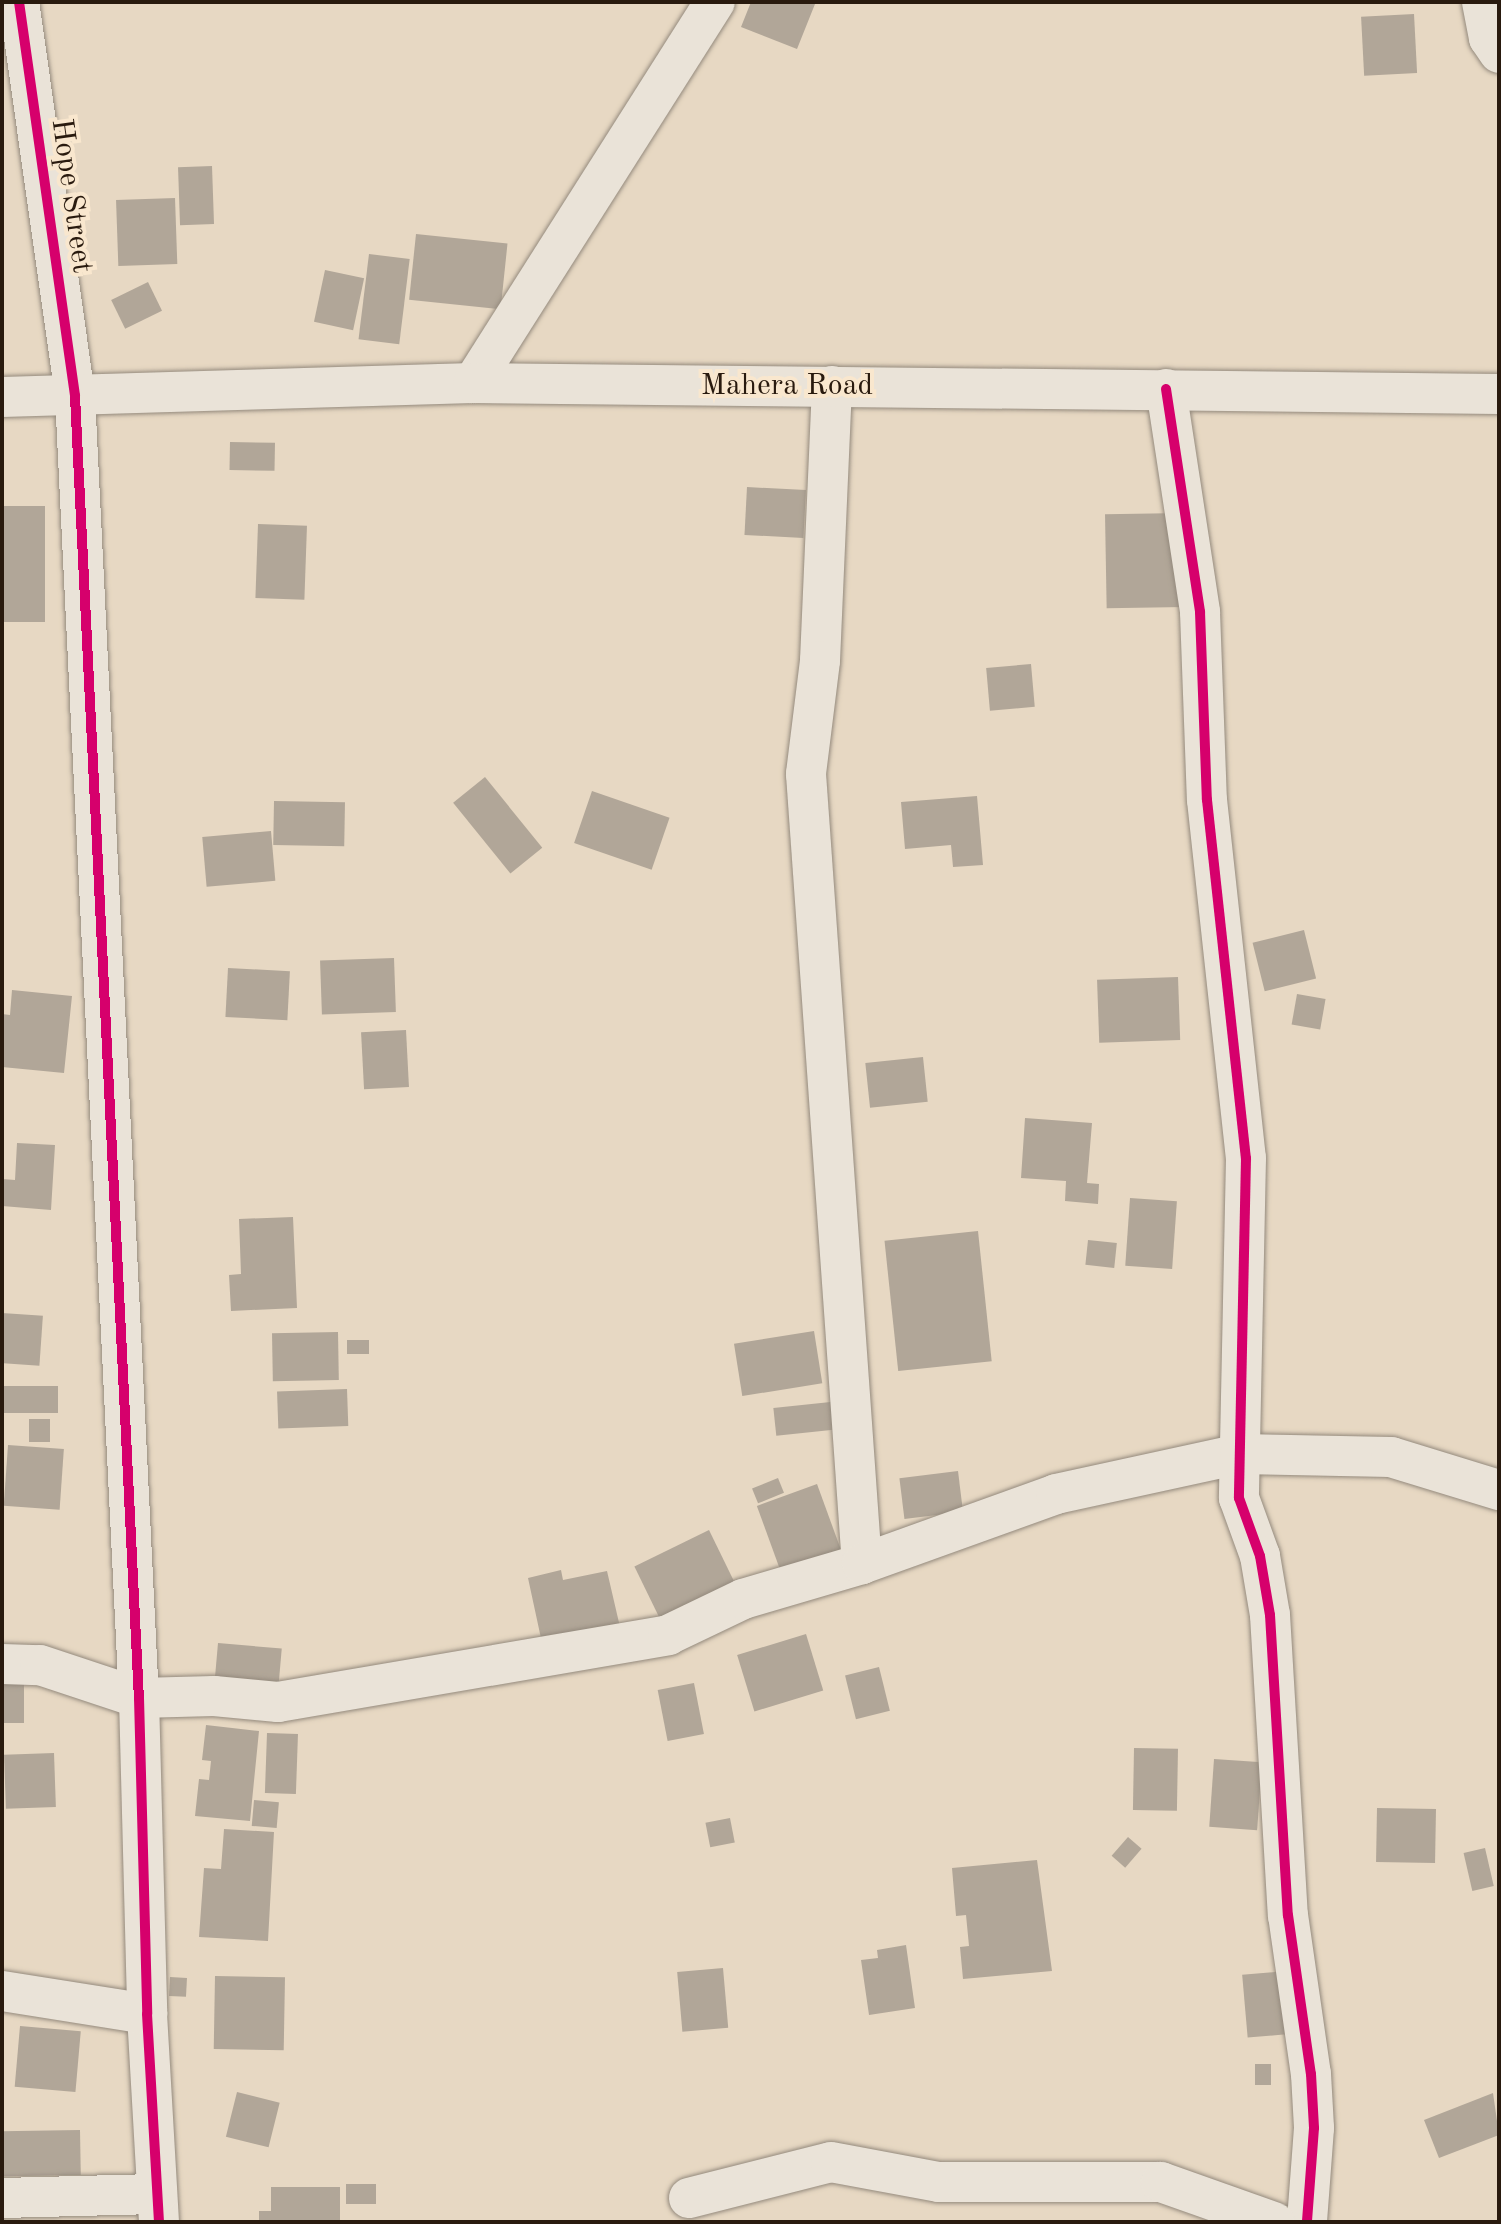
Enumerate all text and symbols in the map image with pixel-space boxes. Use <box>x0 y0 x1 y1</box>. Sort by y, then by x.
street label: Hope Street <box>42 116 100 276</box>
street label: Mahera Road <box>701 368 873 404</box>

